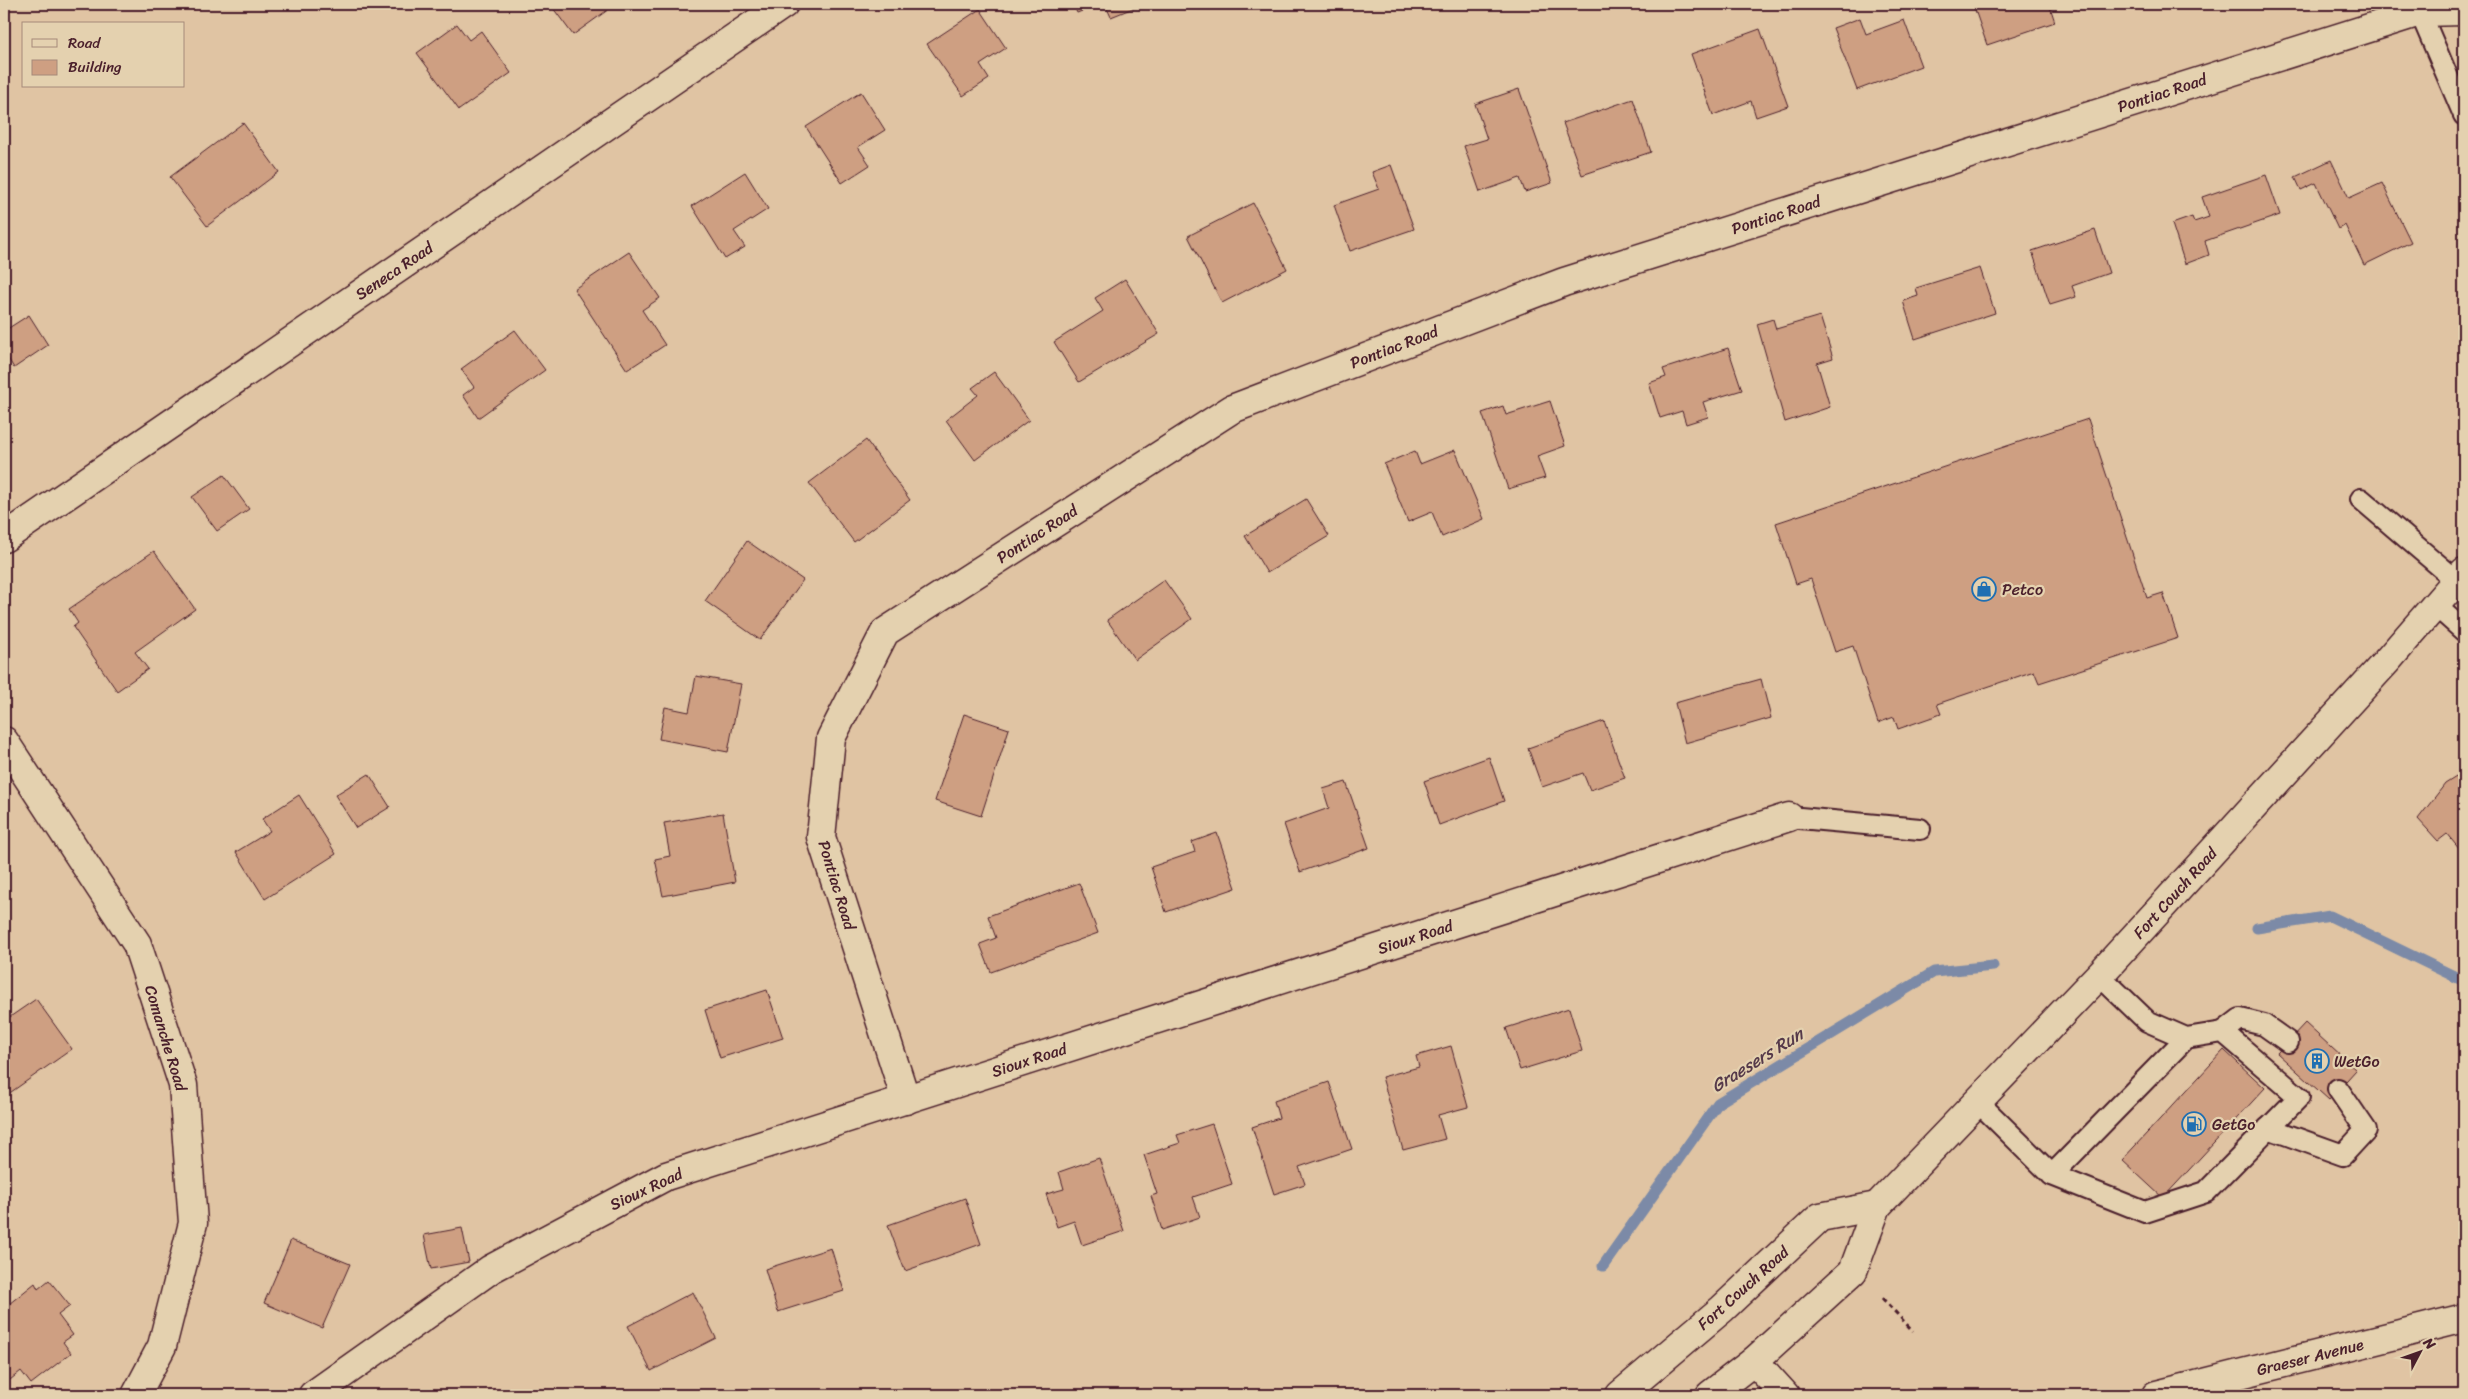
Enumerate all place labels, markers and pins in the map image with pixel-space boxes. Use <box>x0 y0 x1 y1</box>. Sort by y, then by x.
place label: Petco <box>2002 575 2043 604</box>
shop icon: Petco <box>1971 576 1997 602</box>
place label: WetGo <box>2334 1047 2380 1076</box>
building icon: WetGo <box>2304 1048 2330 1074</box>
place label: GetGo <box>2212 1110 2255 1139</box>
fuel station icon: GetGo <box>2181 1111 2207 1137</box>

